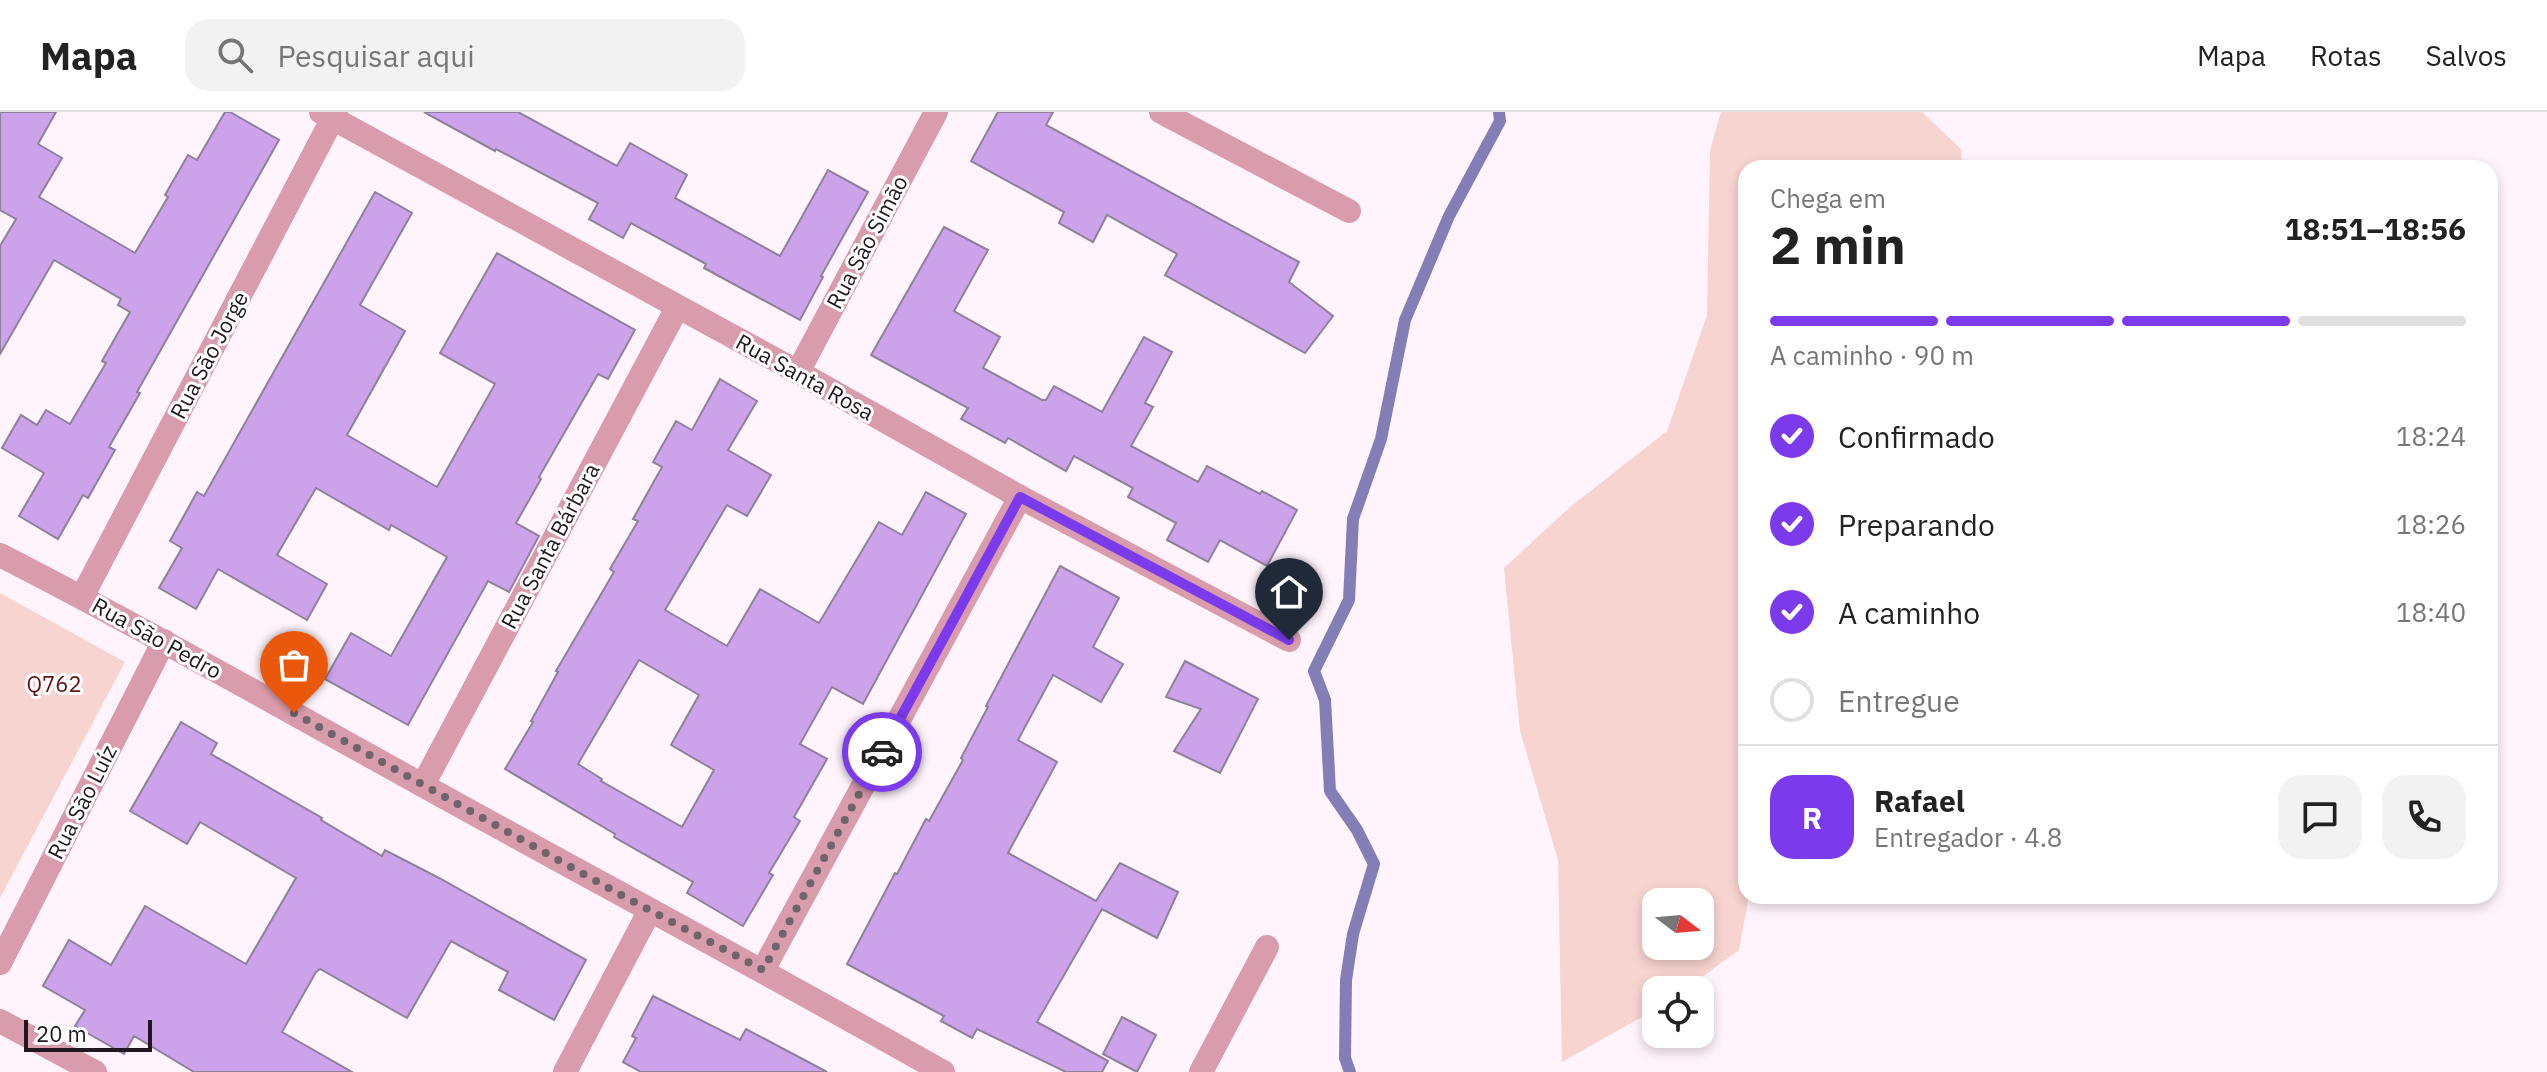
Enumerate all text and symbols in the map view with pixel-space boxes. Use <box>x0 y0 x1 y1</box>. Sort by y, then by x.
search box <box>185 19 745 91</box>
text: Mapa <box>40 31 137 80</box>
icon: search <box>213 33 257 77</box>
text: Pesquisar aqui <box>277 36 475 75</box>
text: Mapa <box>2197 37 2266 74</box>
text: Rotas <box>2310 37 2382 74</box>
text: Salvos <box>2426 37 2507 74</box>
street label: Rua São Simão <box>819 170 914 314</box>
text: Chega em <box>1770 181 1886 215</box>
text: 18:51–18:56 <box>2285 209 2466 248</box>
text: 2 min <box>1770 211 1906 278</box>
street label: Rua São Jorge <box>163 286 254 423</box>
street label: Rua Santa Rosa <box>731 327 880 427</box>
text: A caminho · 90 m <box>1770 338 1974 372</box>
icon: check <box>1770 414 1814 458</box>
text: Confirmado <box>1838 417 1995 456</box>
text: 18:24 <box>2396 419 2466 453</box>
street label: Rua Santa Bárbara <box>494 458 606 634</box>
icon: check <box>1770 502 1814 546</box>
text: Preparando <box>1838 505 1995 544</box>
text: 18:26 <box>2396 507 2466 541</box>
pin <box>1255 558 1323 640</box>
icon: home <box>1267 570 1311 614</box>
street label: Rua São Pedro <box>87 590 227 685</box>
icon: check <box>1770 590 1814 634</box>
text: A caminho <box>1838 593 1980 632</box>
text: 18:40 <box>2396 595 2466 629</box>
pin <box>260 631 328 713</box>
icon: bag <box>272 643 316 687</box>
park label: Q762 <box>26 669 82 698</box>
text: Entregue <box>1838 681 1960 720</box>
courier <box>842 712 922 792</box>
icon: car <box>860 730 904 774</box>
street label: Rua São Luíz <box>40 740 123 864</box>
button: chat <box>2278 775 2362 859</box>
button: phone <box>2382 775 2466 859</box>
text: Rafael <box>1874 781 1965 820</box>
text: R <box>1802 798 1822 837</box>
text: Entregador · 4.8 <box>1874 820 2062 854</box>
north arrow <box>1642 888 1714 960</box>
map controls <box>1642 888 1714 1048</box>
button: locate <box>1642 976 1714 1048</box>
scale bar <box>24 1016 152 1052</box>
text: 20 m <box>36 1019 87 1048</box>

